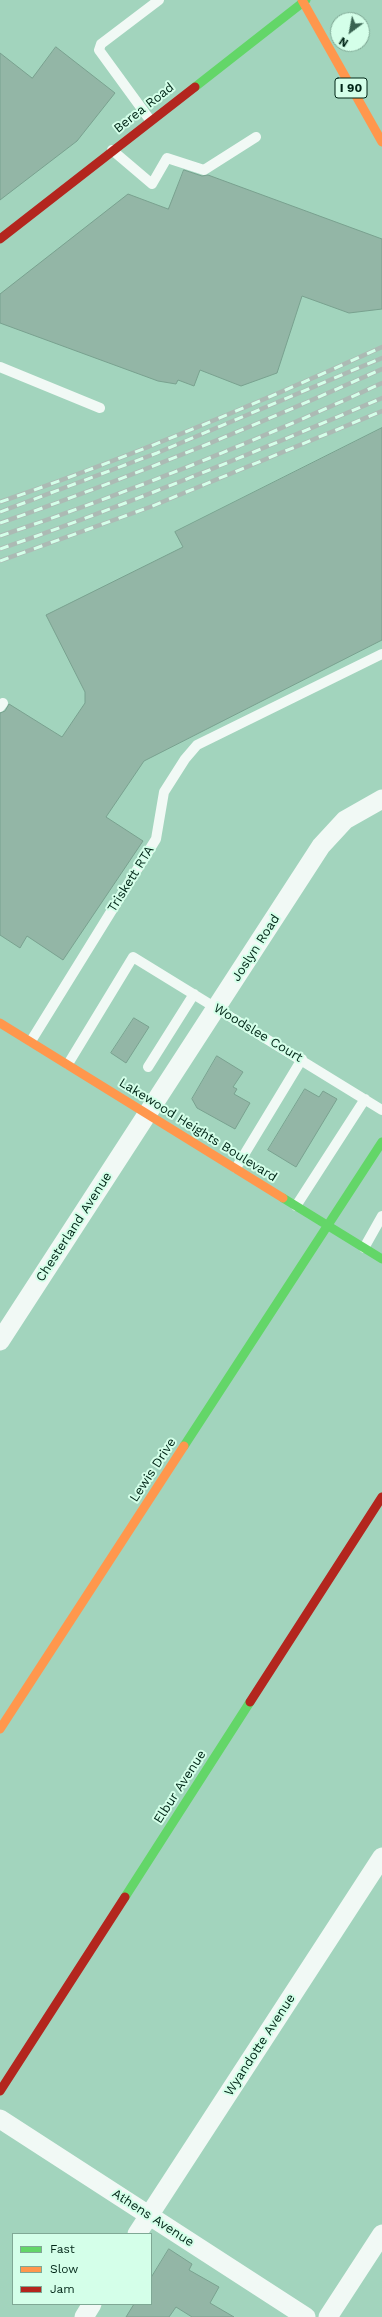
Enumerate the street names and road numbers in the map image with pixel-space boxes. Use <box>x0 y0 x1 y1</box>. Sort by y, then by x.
road number: I 90 <box>335 78 367 98</box>
street label: Berea Road <box>111 80 177 136</box>
street label: Triskett RTA <box>104 843 158 915</box>
street label: Joslyn Road <box>229 912 283 984</box>
street label: Woodslee Court <box>211 1000 305 1066</box>
street label: Lakewood Heights Boulevard <box>116 1075 280 1185</box>
street label: Chesterland Avenue <box>33 1169 115 1285</box>
street label: Lewis Drive <box>127 1435 179 1505</box>
street label: Elbur Avenue <box>151 1747 209 1827</box>
street label: Wyandotte Avenue <box>221 1991 299 2099</box>
street label: Athens Avenue <box>109 2186 197 2250</box>

